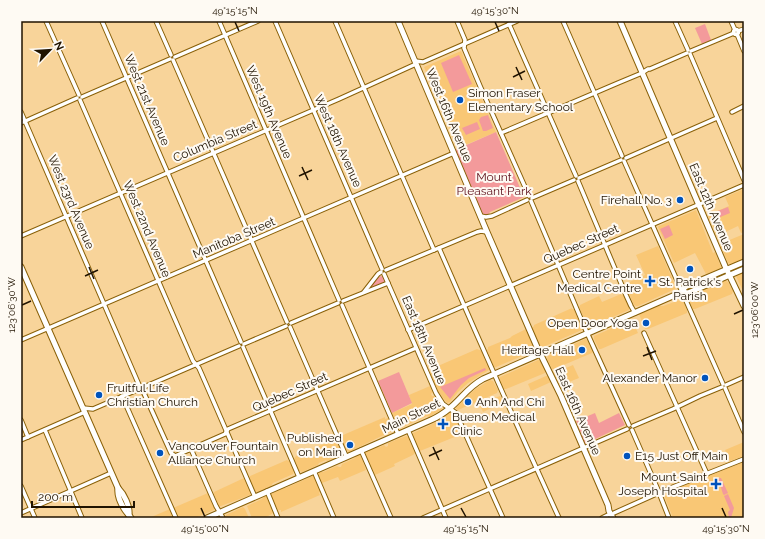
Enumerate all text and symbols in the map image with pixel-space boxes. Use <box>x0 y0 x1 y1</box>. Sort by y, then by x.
text: 49°15'15"N <box>212 5 258 16</box>
text: 49°15'30"N <box>471 5 519 16</box>
north arrow <box>30 30 70 70</box>
text: N <box>51 39 66 53</box>
street label: West 21st Avenue <box>121 52 173 148</box>
street label: West 19th Avenue <box>243 63 295 161</box>
street label: West 16th Avenue <box>423 66 475 164</box>
place label: Simon Fraser Elementary School <box>468 86 574 114</box>
street label: West 18th Avenue <box>311 93 365 189</box>
marker: Simon Fraser Elementary School <box>455 95 465 105</box>
street label: Columbia Street <box>171 117 259 165</box>
street label: West 23rd Avenue <box>45 153 97 251</box>
street label: East 12th Avenue <box>686 161 736 253</box>
park label: Mount Pleasant Park <box>456 170 532 198</box>
street label: West 22nd Avenue <box>120 179 174 279</box>
place label: Firehall No. 3 <box>601 193 672 207</box>
marker: Firehall No. 3 <box>675 195 685 205</box>
street label: Manitoba Street <box>191 214 277 262</box>
street label: Quebec Street <box>541 221 621 267</box>
marker: St. Patrick's Parish <box>685 264 695 274</box>
place label: Centre Point Medical Centre <box>557 267 641 295</box>
marker: Centre Point Medical Centre <box>644 275 656 287</box>
place label: St. Patrick's Parish <box>659 275 721 303</box>
text: 123°06'30"W <box>6 277 17 333</box>
text: 123°06'00"W <box>749 281 760 338</box>
street label: East 18th Avenue <box>399 294 449 386</box>
place label: Open Door Yoga <box>547 316 638 330</box>
marker: Open Door Yoga <box>641 318 651 328</box>
place label: Heritage Hall <box>501 343 575 357</box>
marker: Heritage Hall <box>577 345 587 355</box>
street label: East 16th Avenue <box>552 365 604 457</box>
street label: Quebec Street <box>250 369 330 415</box>
place label: Alexander Manor <box>602 371 698 385</box>
marker: Alexander Manor <box>700 373 710 383</box>
place label: Fruitful Life Christian Church <box>107 381 198 409</box>
marker: Fruitful Life Christian Church <box>94 390 104 400</box>
place label: Anh And Chi <box>476 395 544 409</box>
street label: Main Street <box>380 396 442 436</box>
marker: Anh And Chi <box>463 397 473 407</box>
place label: Bueno Medical Clinic <box>452 410 536 438</box>
marker: Bueno Medical Clinic <box>437 418 449 430</box>
place label: Published on Main <box>287 431 342 459</box>
place label: Vancouver Fountain Alliance Church <box>168 439 278 467</box>
marker: Published on Main <box>345 440 355 450</box>
marker: Vancouver Fountain Alliance Church <box>155 448 165 458</box>
place label: E15 Just Off Main <box>635 449 728 463</box>
marker: E15 Just Off Main <box>622 451 632 461</box>
place label: Mount Saint Joseph Hospital <box>618 470 708 498</box>
marker: Mount Saint Joseph Hospital <box>710 478 722 490</box>
scale bar <box>32 483 134 509</box>
text: 200 m <box>38 490 73 504</box>
text: 49°15'00"N <box>181 523 229 534</box>
text: 49°15'15"N <box>443 523 489 534</box>
text: 49°15'30"N <box>702 523 750 534</box>

